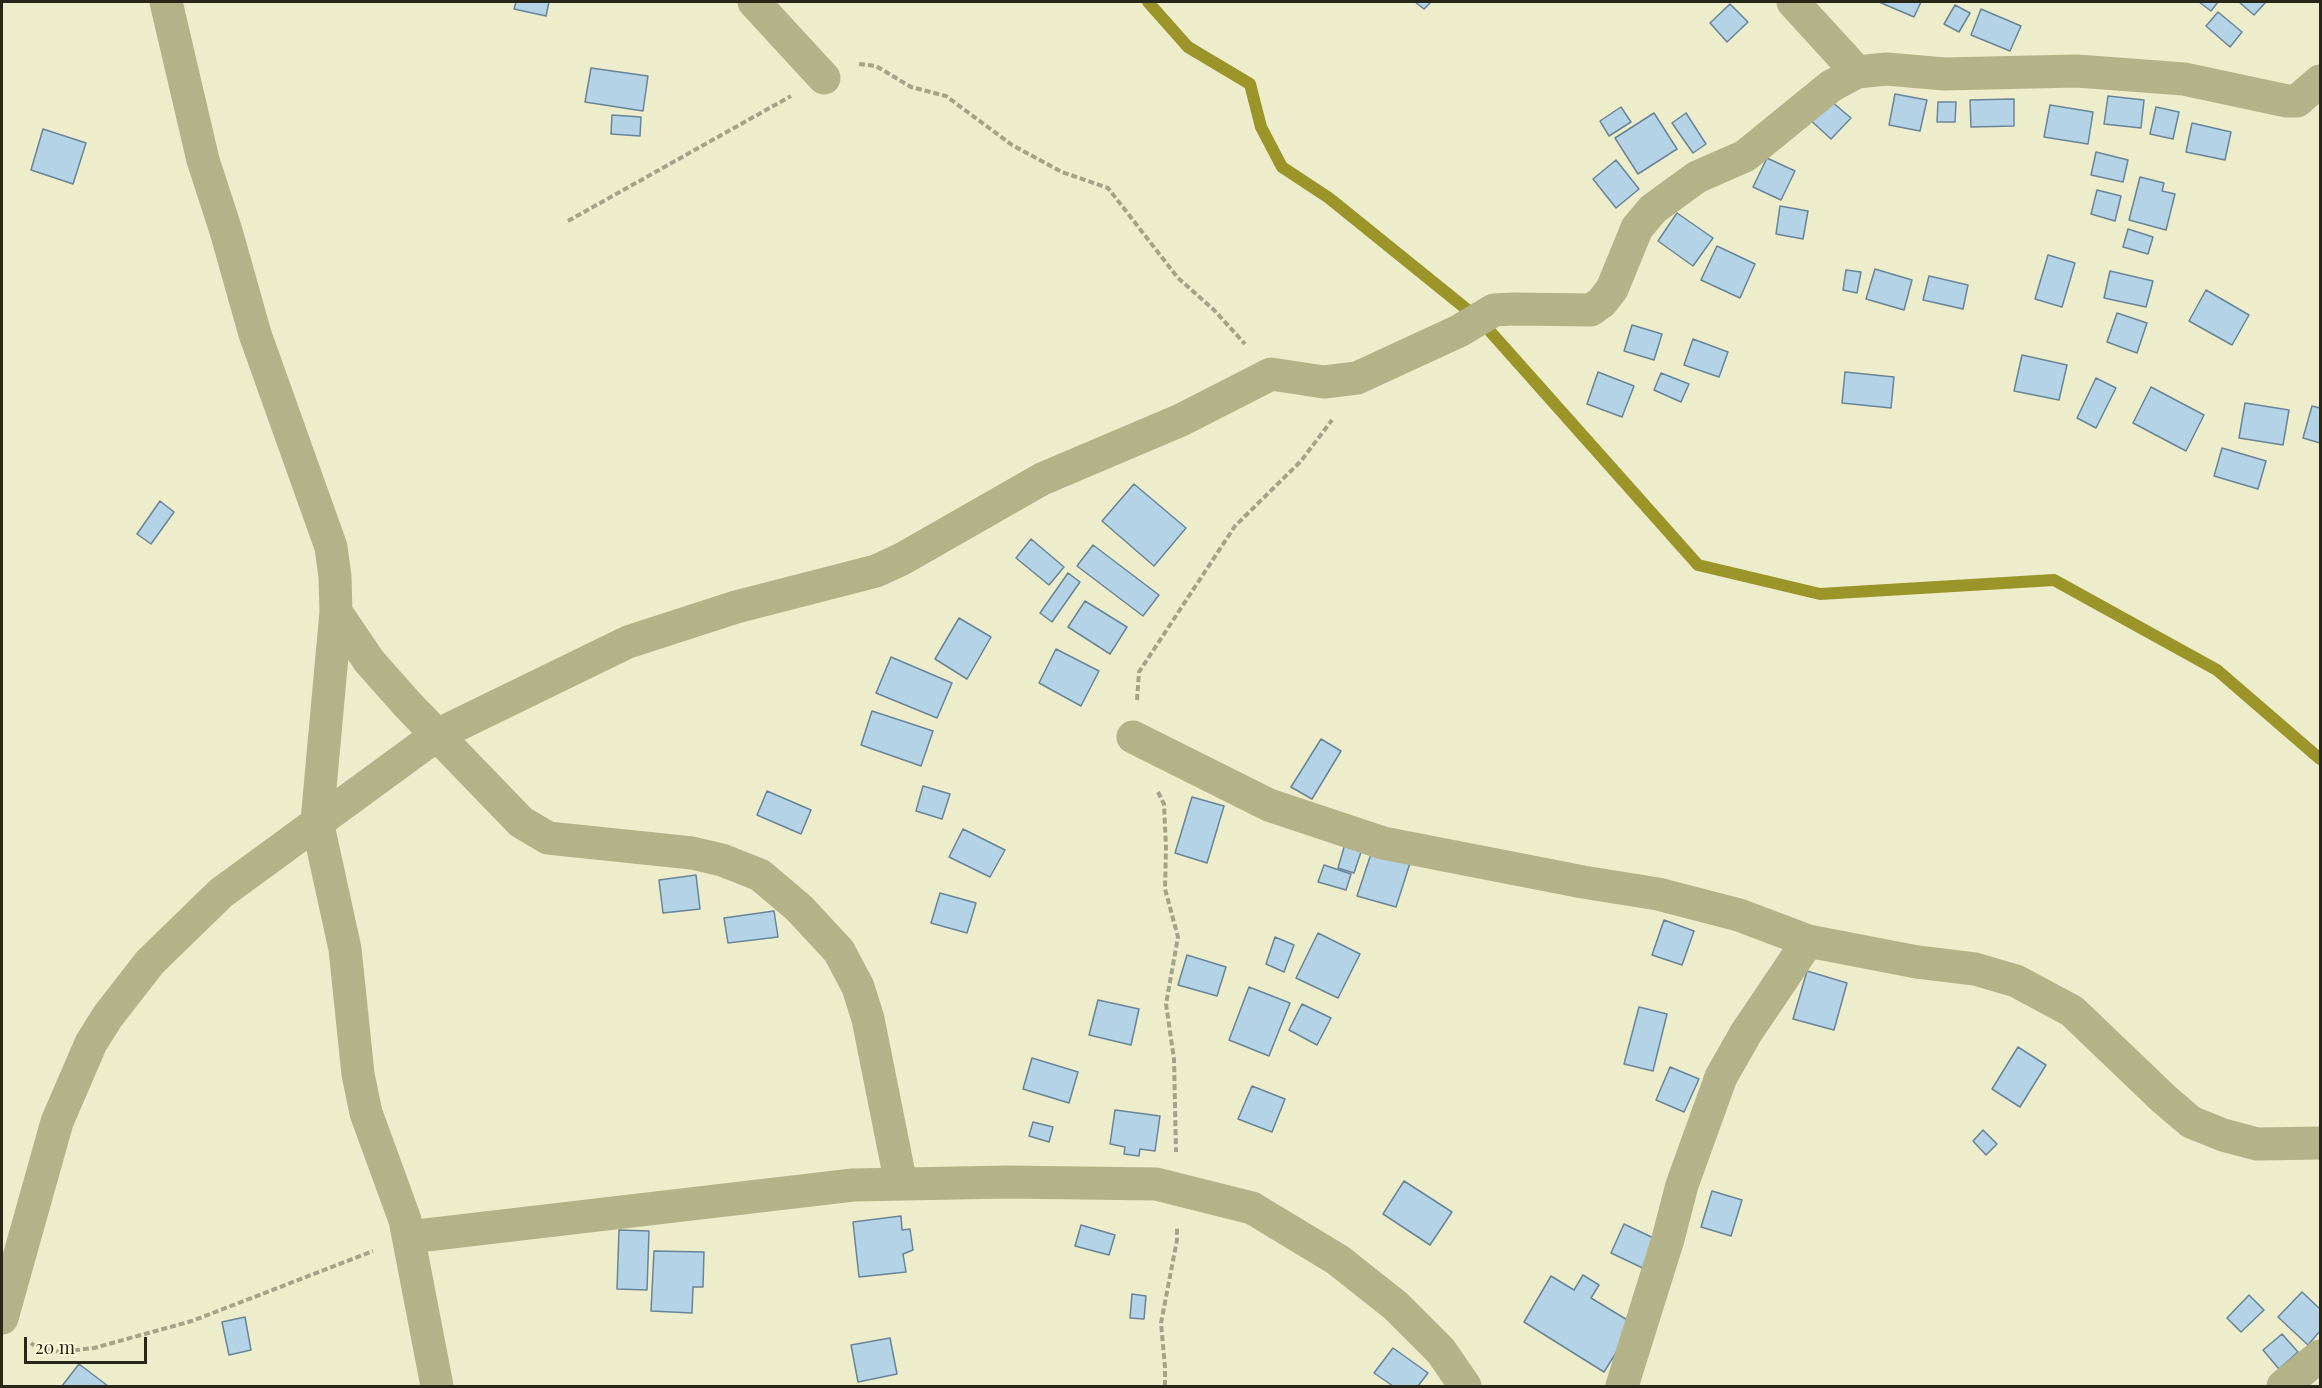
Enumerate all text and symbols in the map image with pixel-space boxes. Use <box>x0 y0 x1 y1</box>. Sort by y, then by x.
scale bar <box>27 1325 150 1363</box>
text: 20 m <box>35 1335 75 1359</box>

